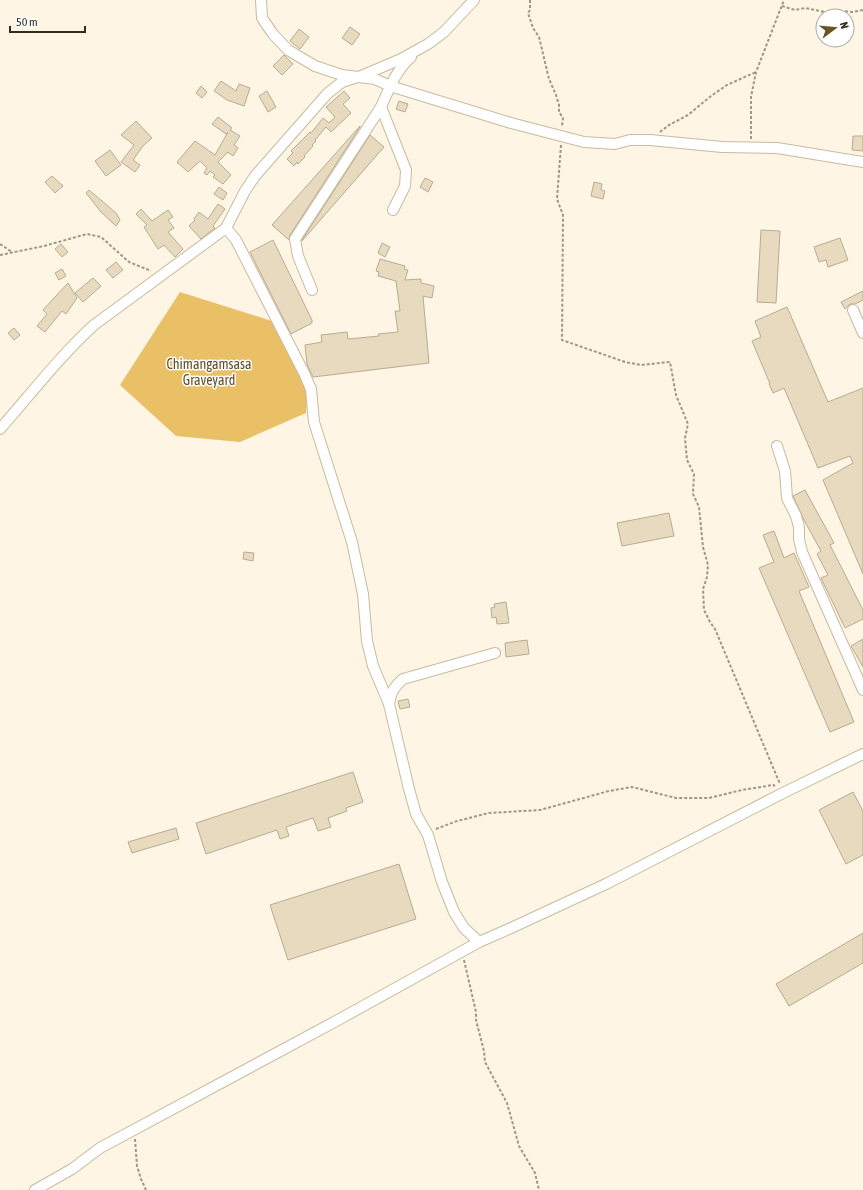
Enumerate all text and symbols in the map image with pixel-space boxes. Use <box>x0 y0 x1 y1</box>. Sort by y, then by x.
scale bar <box>10 8 85 34</box>
north arrow <box>815 8 855 48</box>
text: 50 m <box>16 15 38 29</box>
text: N <box>838 20 851 30</box>
park label: Chimangamsasa Graveyard <box>167 356 251 388</box>

